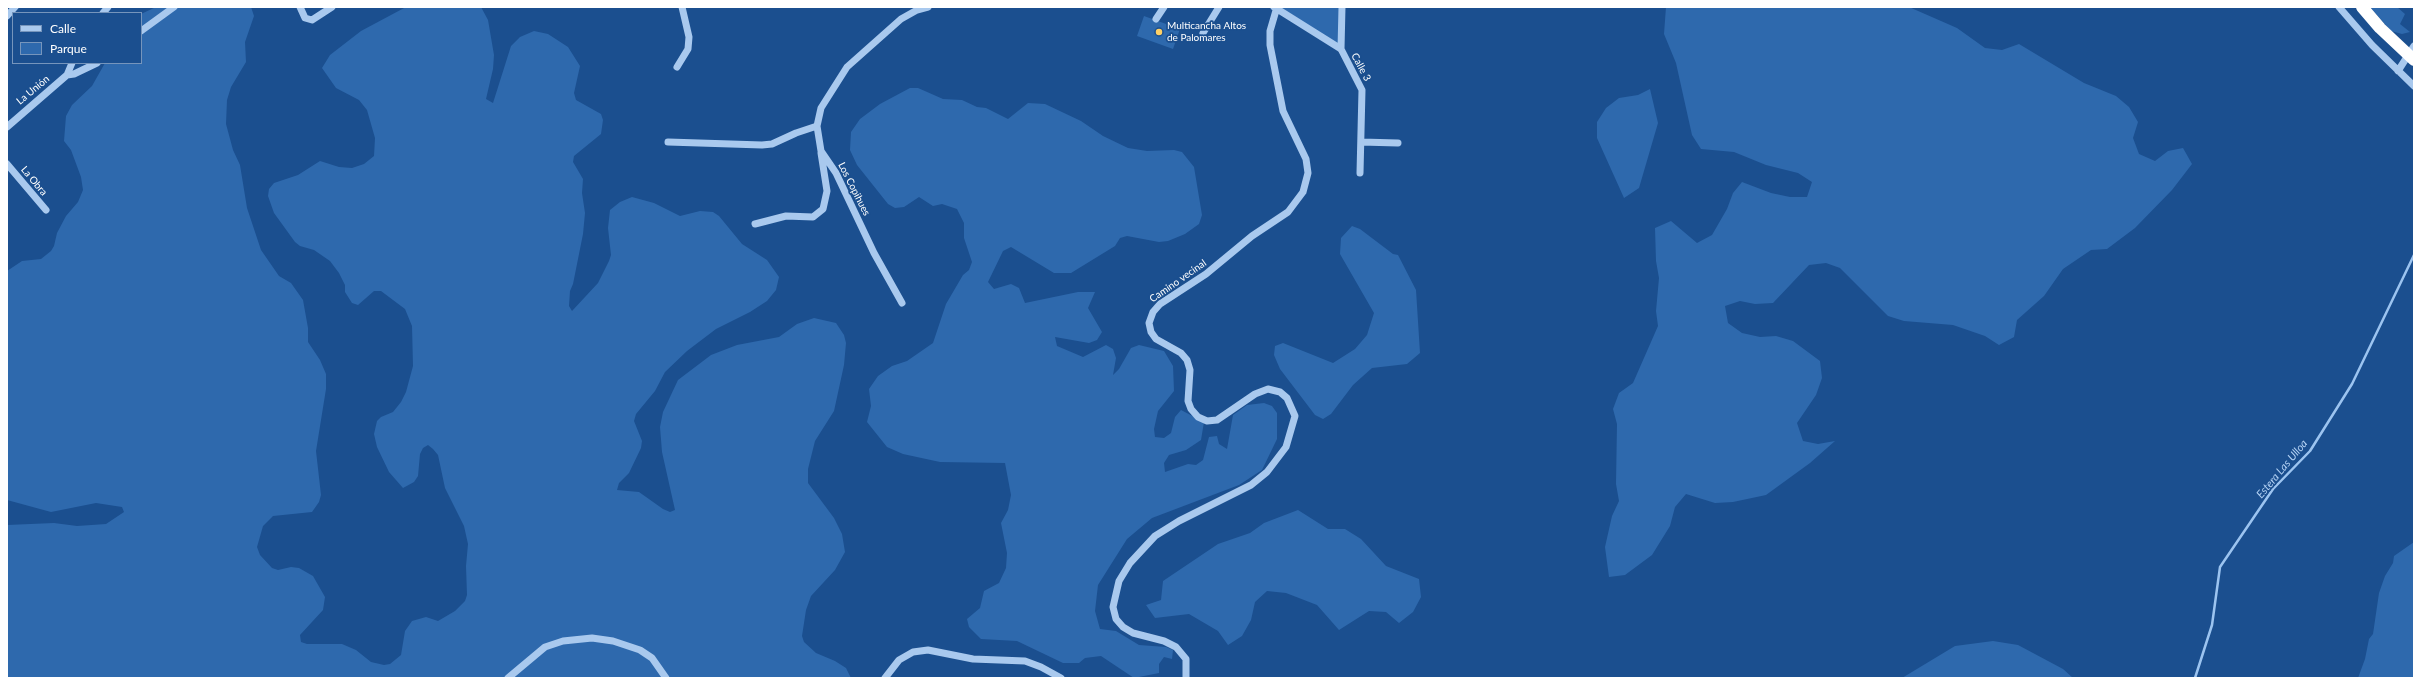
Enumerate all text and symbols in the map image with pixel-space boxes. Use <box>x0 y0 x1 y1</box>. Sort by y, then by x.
legend <box>12 12 142 64</box>
place label: Multicancha Altos de Palomares <box>1167 20 1246 44</box>
text: Calle <box>50 21 76 36</box>
marker: Multicancha Altos de Palomares <box>1154 27 1164 37</box>
text: Parque <box>50 41 87 56</box>
street label: Calle 3 <box>1349 51 1373 83</box>
street label: La Unión <box>14 73 52 107</box>
street label: Los Copihues <box>835 160 873 218</box>
street label: La Obra <box>18 164 50 198</box>
street label: Camino vecinal <box>1147 257 1209 305</box>
water label: Estera Las Ulloa <box>2254 437 2310 501</box>

